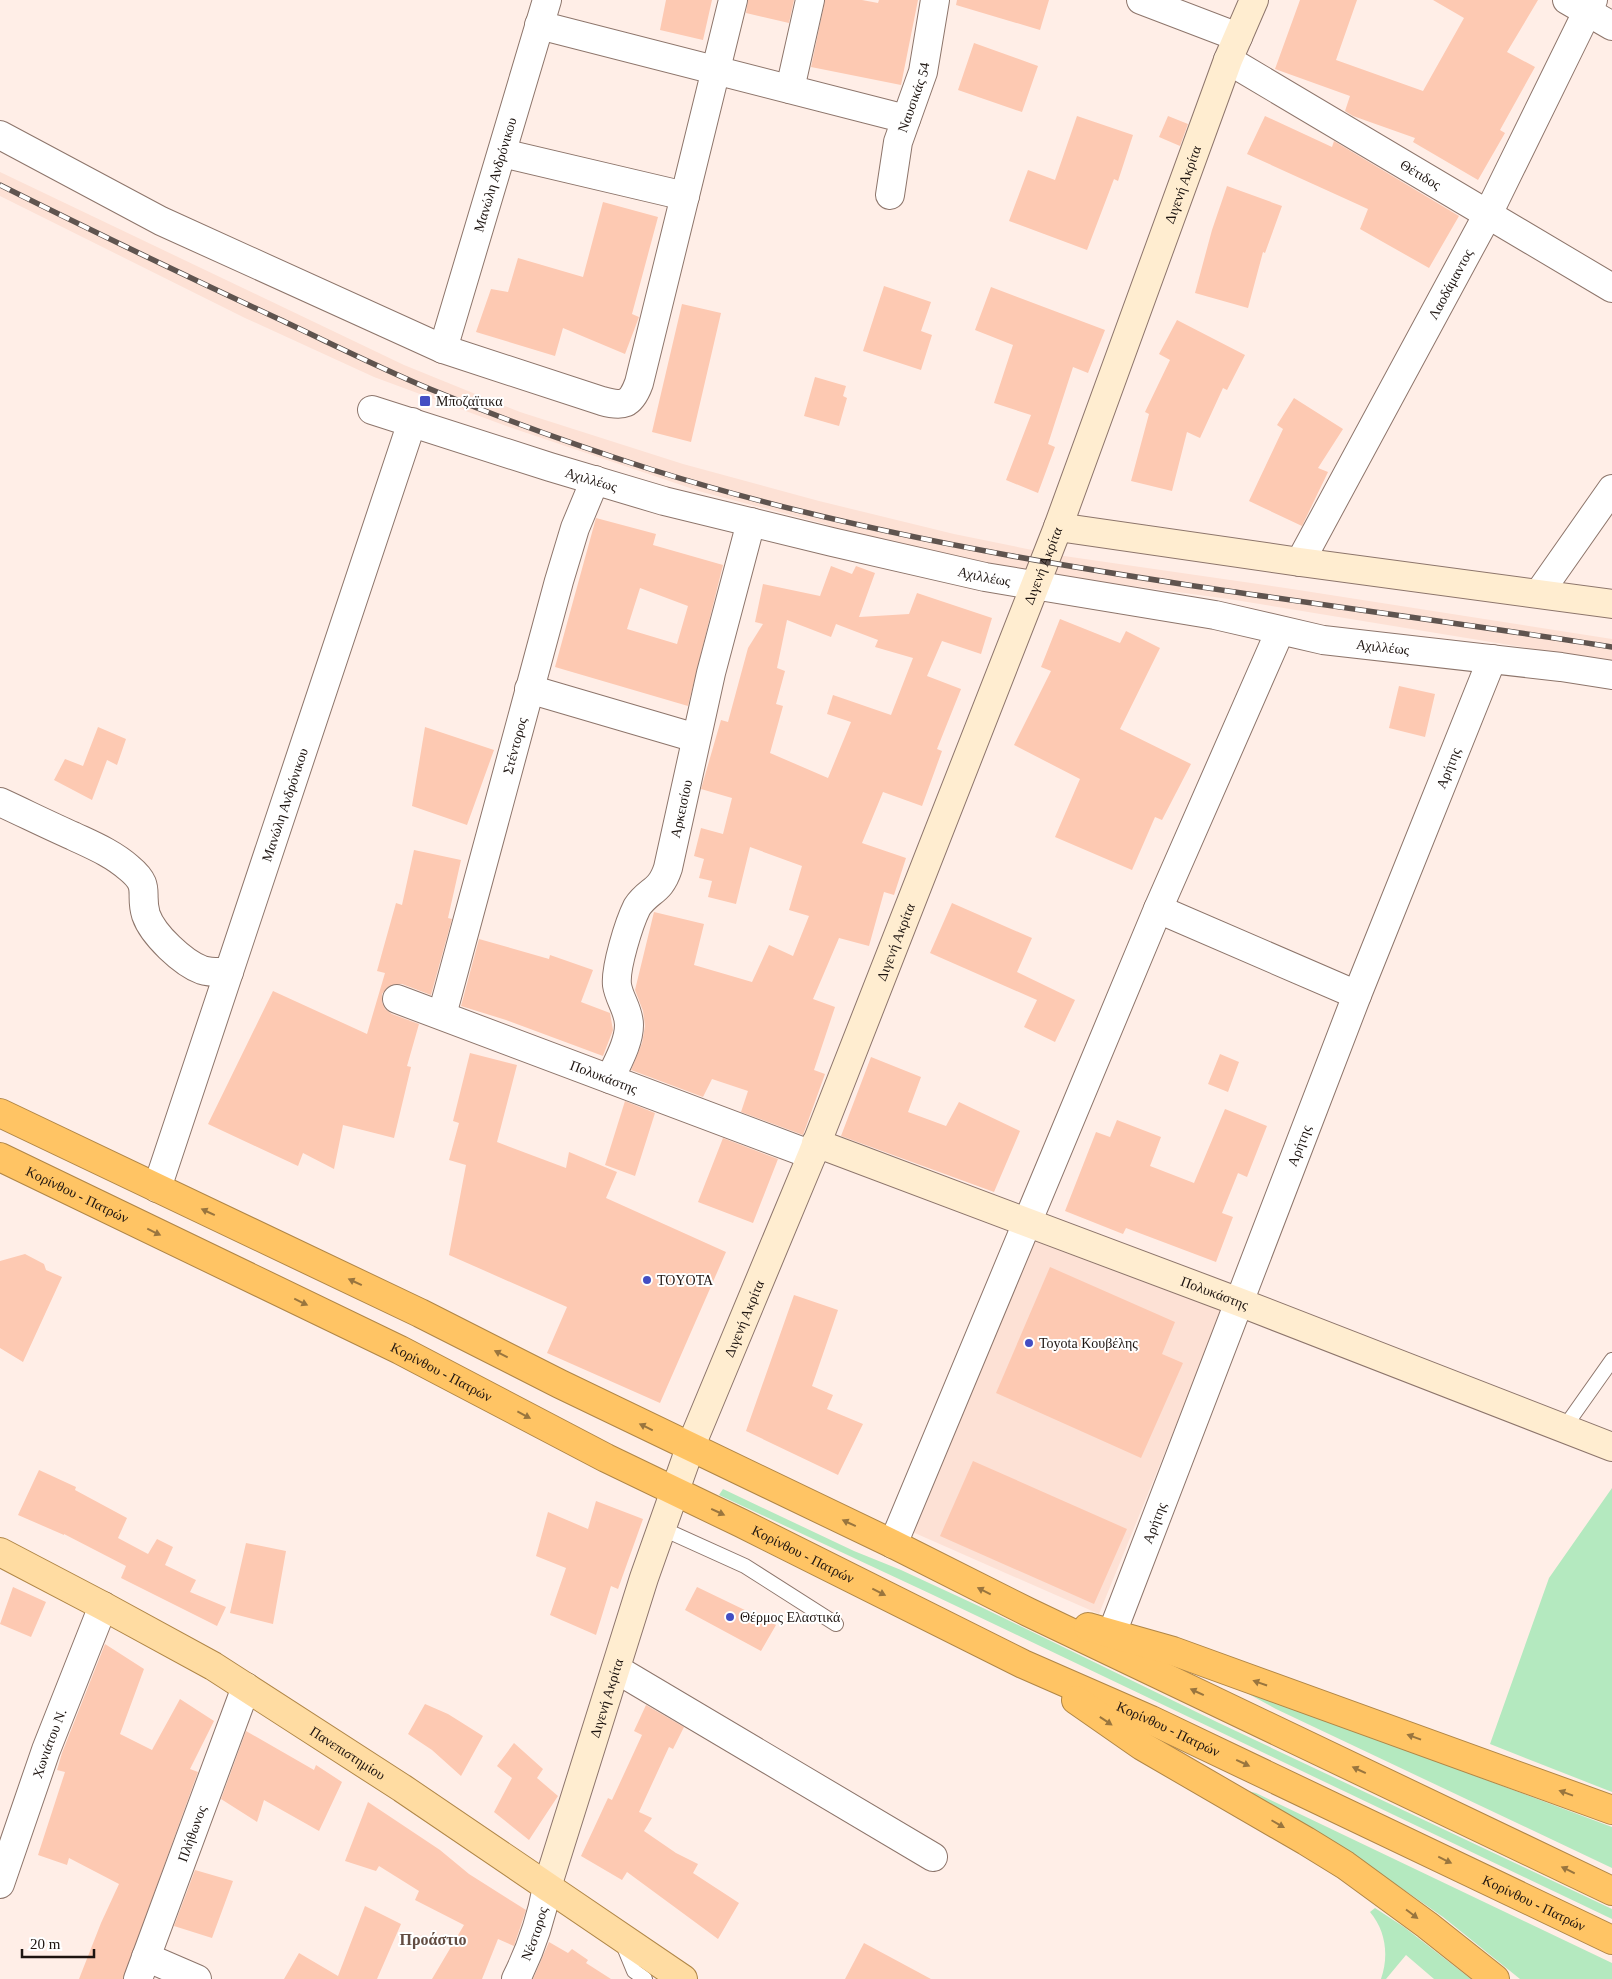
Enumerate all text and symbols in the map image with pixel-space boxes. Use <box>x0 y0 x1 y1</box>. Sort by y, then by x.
street label: Ναυσικάς 54 <box>895 61 932 134</box>
street label: Μανώλη Ανδρόνικου <box>471 115 519 234</box>
street label: Διγενή Ακρίτα <box>1162 143 1204 226</box>
street label: Θέτιδος <box>1398 157 1444 192</box>
street label: Λαοδάμαντος <box>1425 246 1476 322</box>
marker: Μποζαϊτικα <box>418 394 432 408</box>
place label: Μποζαϊτικα <box>436 394 503 409</box>
street label: Αχιλλέως <box>564 464 619 494</box>
street label: Διγενή Ακρίτα <box>1021 524 1065 607</box>
street label: Αχιλλέως <box>957 564 1012 589</box>
street label: Αχιλλέως <box>1356 636 1411 657</box>
street label: Στέντορος <box>500 715 530 776</box>
street label: Αρήτης <box>1433 745 1463 791</box>
street label: Μανώλη Ανδρόνικου <box>259 746 311 863</box>
street label: Αρκεισίου <box>667 778 695 839</box>
street label: Διγενή Ακρίτα <box>874 900 918 983</box>
street label: Πολυκάστης <box>568 1057 640 1096</box>
street label: Αρήτης <box>1284 1123 1314 1168</box>
street label: Κορίνθου - Πατρών <box>24 1163 131 1226</box>
one-way arrow <box>201 1208 215 1216</box>
one-way arrow <box>147 1228 161 1236</box>
place label: TOYOTA <box>657 1273 714 1288</box>
street label: Πολυκάστης <box>1179 1273 1251 1313</box>
marker: TOYOTA <box>641 1274 653 1286</box>
street label: Διγενή Ακρίτα <box>721 1277 767 1359</box>
one-way arrow <box>348 1278 362 1286</box>
one-way arrow <box>294 1298 308 1306</box>
place label: Toyota Κουβέλης <box>1039 1336 1138 1351</box>
marker: Toyota Κουβέλης <box>1023 1337 1035 1349</box>
street label: Κορίνθου - Πατρών <box>388 1339 495 1404</box>
one-way arrow <box>494 1350 508 1358</box>
one-way arrow <box>517 1411 531 1419</box>
one-way arrow <box>639 1422 653 1430</box>
street label: Αρήτης <box>1140 1500 1169 1546</box>
one-way arrow <box>711 1508 725 1516</box>
one-way arrow <box>842 1519 856 1527</box>
street label: Κορίνθου - Πατρών <box>750 1522 857 1586</box>
one-way arrow <box>977 1587 992 1595</box>
one-way arrow <box>872 1588 887 1596</box>
place label: Θέρμος Ελαστικά <box>740 1610 841 1625</box>
marker: Θέρμος Ελαστικά <box>724 1611 736 1623</box>
street label: Διγενή Ακρίτα <box>587 1656 626 1739</box>
one-way arrow <box>1253 1679 1268 1686</box>
one-way arrow <box>1190 1688 1204 1696</box>
street label: Κορίνθου - Πατρών <box>1114 1698 1222 1759</box>
street label: Χωνιάτου Ν. <box>29 1706 69 1780</box>
one-way arrow <box>1100 1716 1113 1726</box>
street label: Πανεπιστημίου <box>307 1723 388 1783</box>
one-way arrow <box>1406 1733 1421 1740</box>
one-way arrow <box>1236 1760 1250 1768</box>
one-way arrow <box>1352 1765 1366 1773</box>
one-way arrow <box>1558 1789 1573 1797</box>
street label: Πλήθωνος <box>175 1803 209 1864</box>
one-way arrow <box>1271 1819 1284 1828</box>
one-way arrow <box>1438 1856 1452 1864</box>
one-way arrow <box>1561 1865 1575 1873</box>
street label: Κορίνθου - Πατρών <box>1480 1872 1588 1934</box>
street label: Νέστορος <box>518 1905 550 1963</box>
one-way arrow <box>1405 1909 1419 1919</box>
scale bar <box>22 1926 95 1958</box>
district label: Προάστιο <box>400 1931 466 1949</box>
text: 20 m <box>30 1936 61 1952</box>

